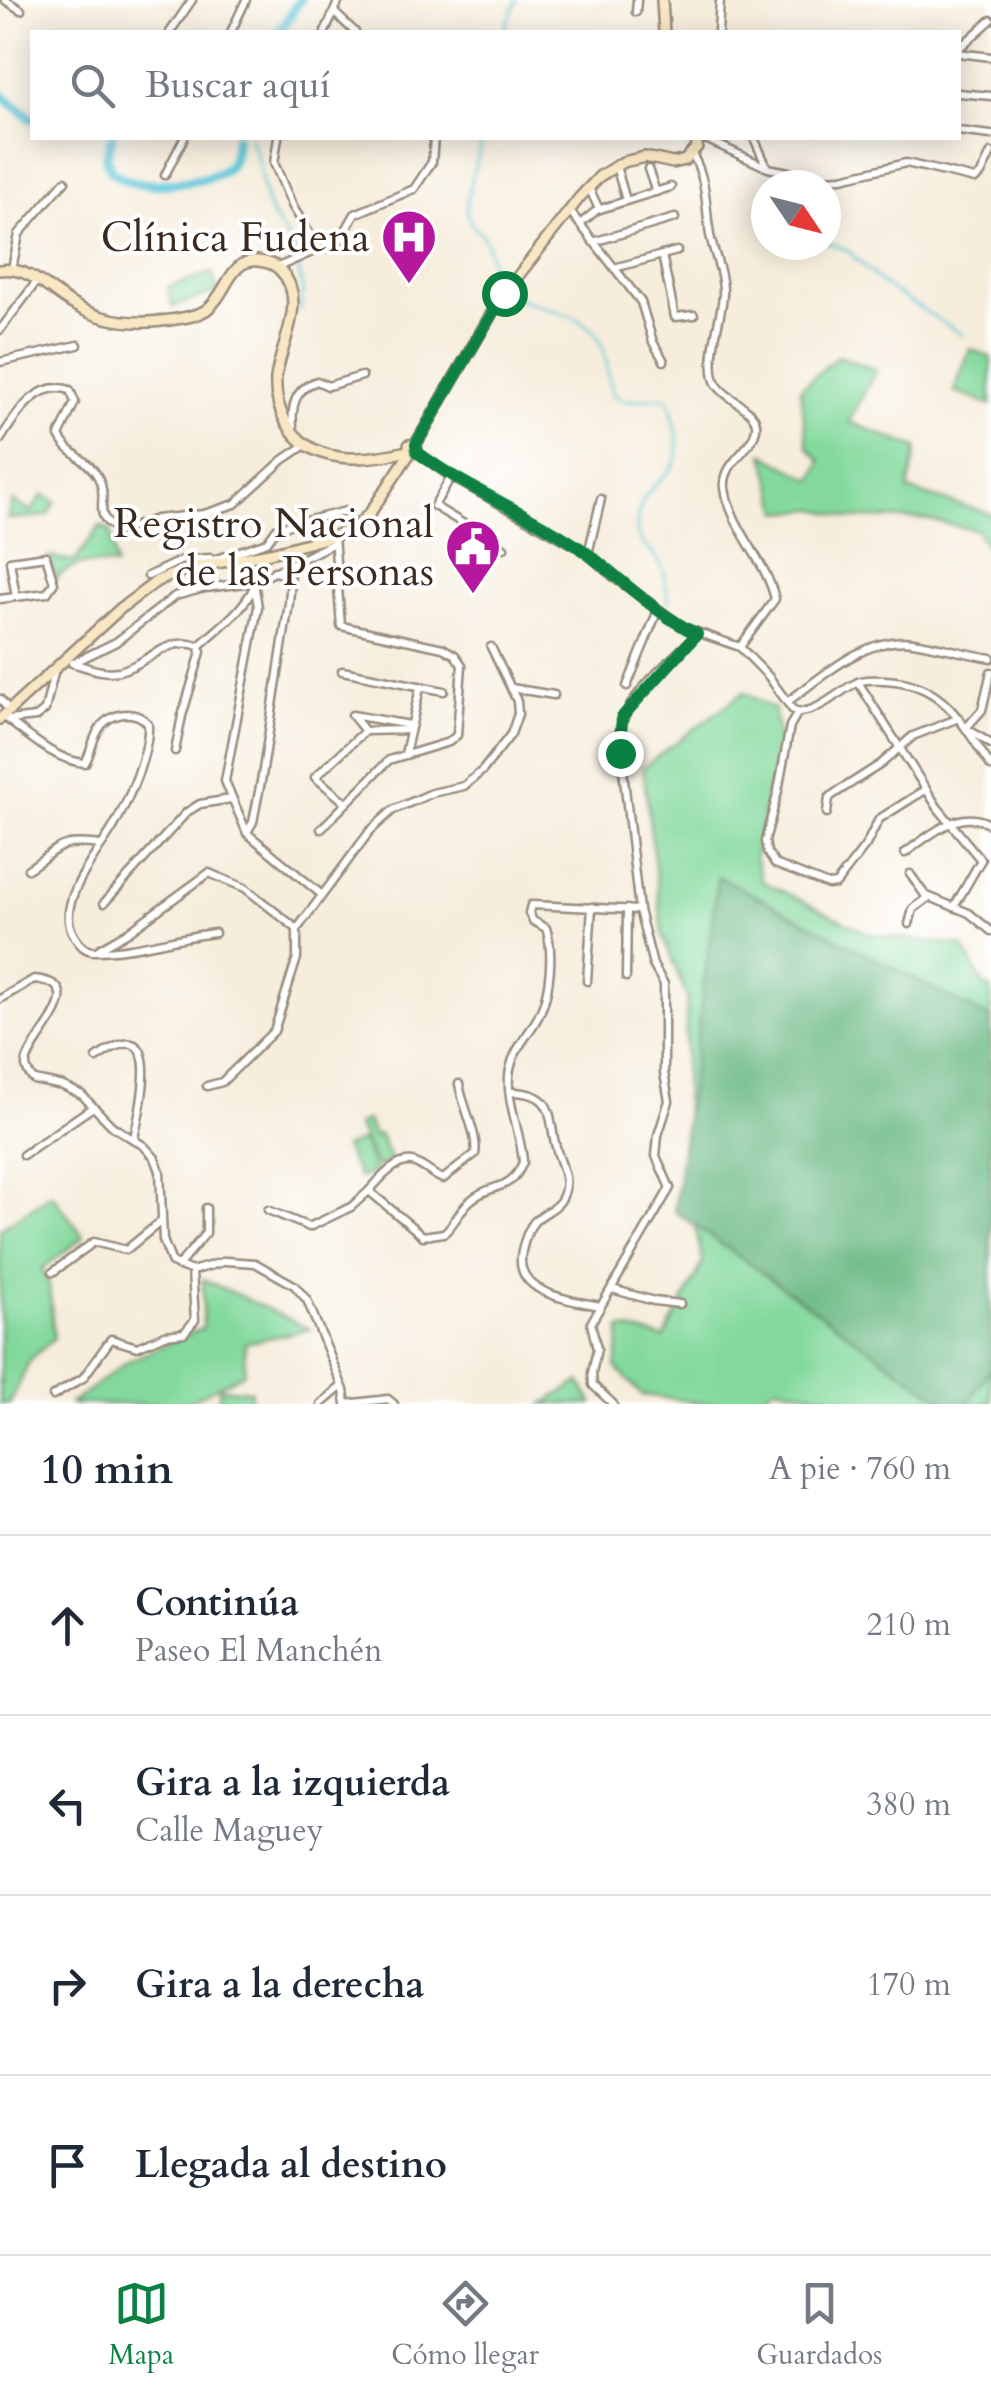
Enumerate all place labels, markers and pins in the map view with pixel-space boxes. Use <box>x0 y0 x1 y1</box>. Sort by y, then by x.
hospital icon: Clínica Fudena <box>379 207 439 286</box>
place label: Clínica Fudena <box>101 209 370 266</box>
place label: Registro Nacional de las Personas <box>114 495 434 600</box>
public building icon: Registro Nacional de las Personas <box>443 517 503 596</box>

